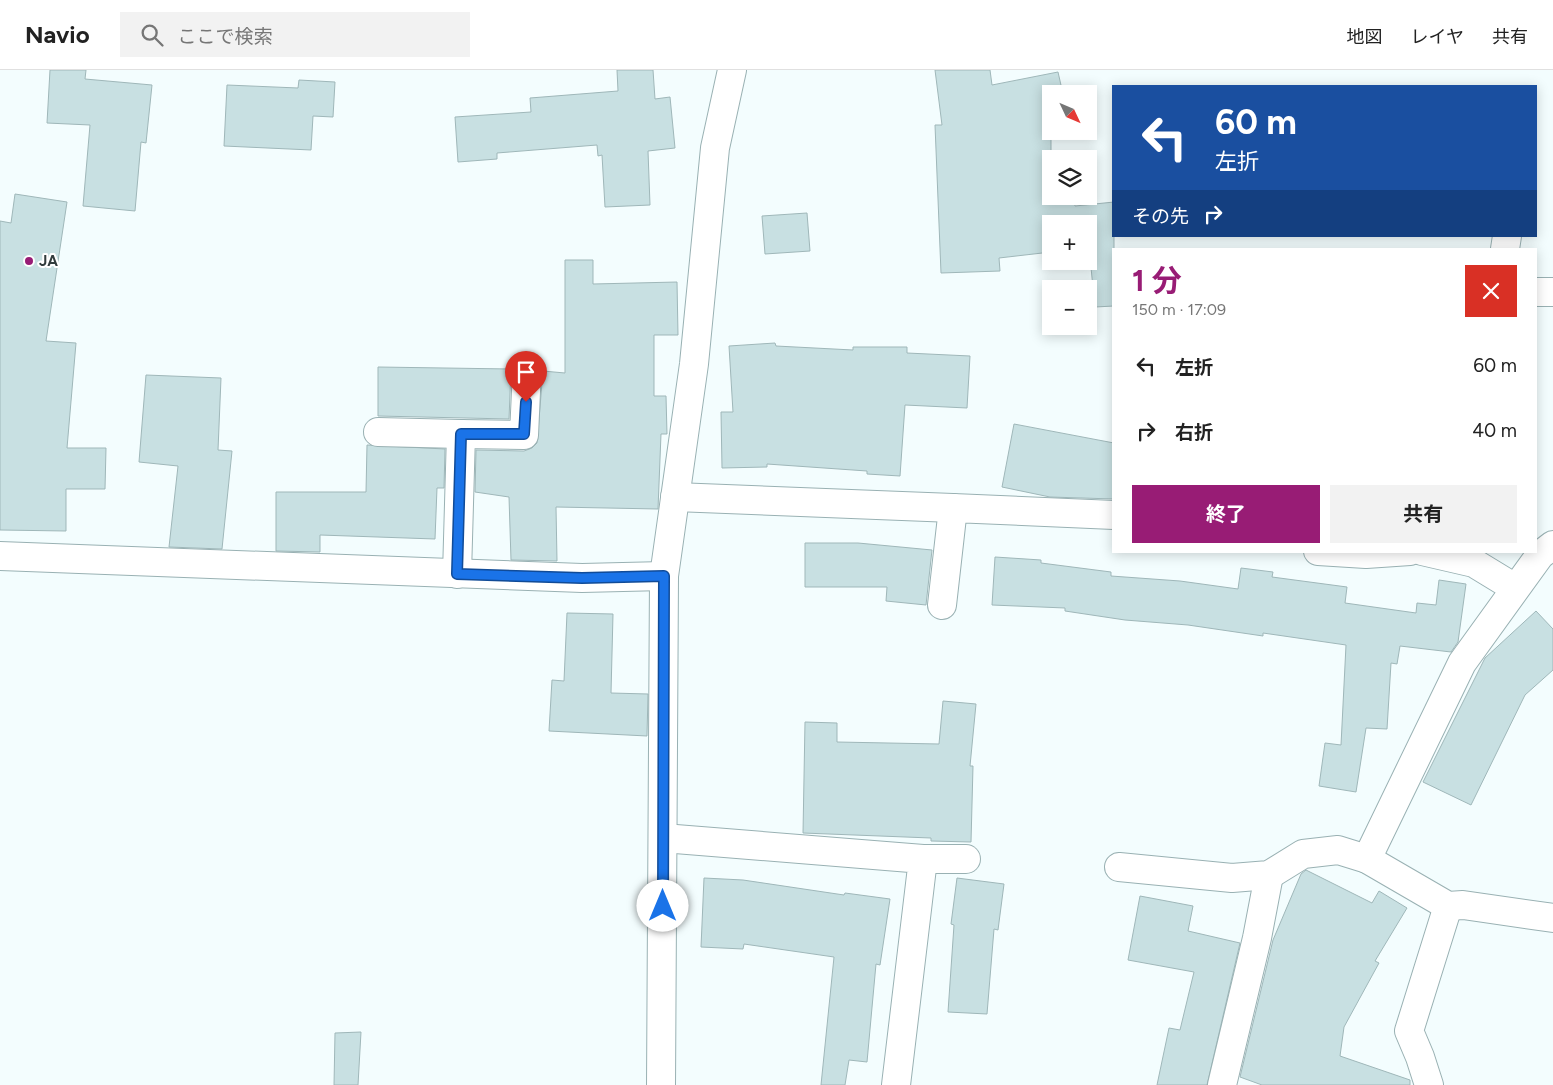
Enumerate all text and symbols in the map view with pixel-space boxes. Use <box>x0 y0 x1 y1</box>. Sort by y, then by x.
search box <box>120 12 470 57</box>
text: Navio <box>25 20 90 49</box>
icon: search <box>138 21 166 49</box>
text: ここで検索 <box>178 25 273 48</box>
text: 地図 <box>1347 26 1383 48</box>
text: レイヤ <box>1411 26 1464 48</box>
text: 共有 <box>1492 26 1528 48</box>
north arrow <box>1042 85 1098 140</box>
map controls <box>1042 85 1097 335</box>
text: 60 m <box>1215 101 1297 143</box>
icon: left <box>1132 105 1197 170</box>
text: 左折 <box>1215 148 1259 175</box>
button: layers <box>1042 150 1097 205</box>
icon: right <box>1199 200 1227 228</box>
text: その先 <box>1132 205 1189 228</box>
button: + <box>1042 215 1097 270</box>
place label: JA <box>39 252 58 270</box>
marker: JA <box>23 255 35 267</box>
text: 1 分 <box>1132 262 1182 299</box>
button: close <box>1465 265 1517 317</box>
button: − <box>1042 280 1097 335</box>
text: 150 m · 17:09 <box>1132 300 1226 319</box>
pin <box>505 351 547 402</box>
icon: left <box>1132 352 1160 380</box>
text: 60 m <box>1473 354 1517 377</box>
text: 左折 <box>1175 356 1213 379</box>
icon: arrive <box>512 358 540 386</box>
icon: right <box>1132 417 1160 445</box>
text: 40 m <box>1472 419 1517 442</box>
text: 右折 <box>1175 421 1213 444</box>
button: 終了 <box>1132 485 1320 543</box>
button: 共有 <box>1330 485 1517 543</box>
position arrow <box>636 879 688 931</box>

